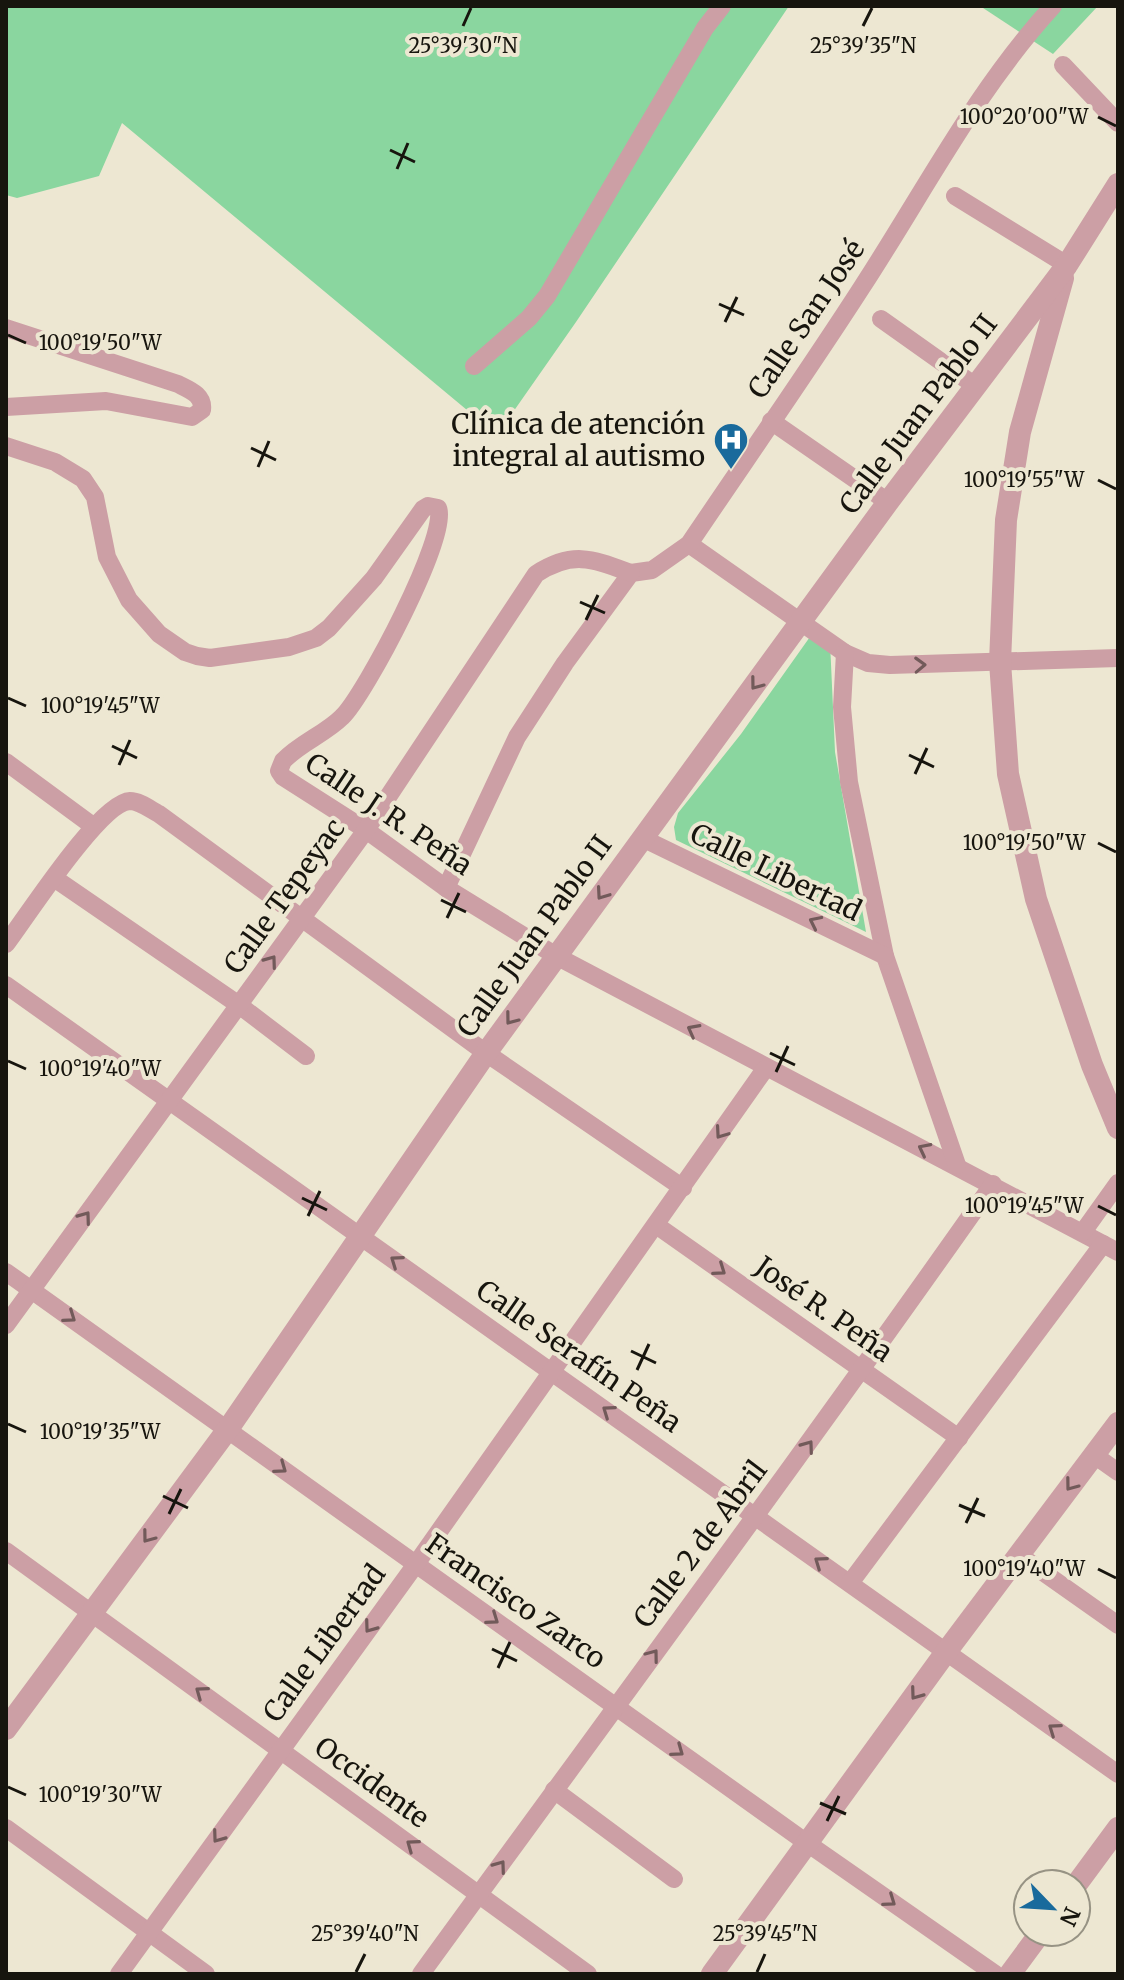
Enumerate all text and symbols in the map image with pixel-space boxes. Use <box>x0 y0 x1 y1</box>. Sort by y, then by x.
text: 25°39'30"N <box>409 33 518 58</box>
text: 25°39'35"N <box>810 33 917 58</box>
text: 100°20'00"W <box>960 104 1089 129</box>
street label: Calle San José <box>740 233 872 405</box>
street label: Calle Juan Pablo II <box>831 307 1005 521</box>
text: 100°19'50"W <box>39 330 162 355</box>
place label: Clínica de atención integral al autismo <box>451 406 705 474</box>
hospital icon: Clínica de atención integral al autismo <box>712 421 750 471</box>
text: 100°19'55"W <box>964 467 1085 492</box>
one-way arrow <box>914 656 927 673</box>
one-way arrow <box>752 676 766 690</box>
text: 100°19'45"W <box>41 693 160 718</box>
street label: Calle J. R. Peña <box>299 745 479 883</box>
street label: Calle Tepeyac <box>216 811 352 981</box>
street label: Calle Libertad <box>684 815 868 929</box>
street label: Calle Juan Pablo II <box>449 828 619 1044</box>
text: 100°19'50"W <box>963 830 1086 855</box>
one-way arrow <box>598 885 612 900</box>
one-way arrow <box>809 916 823 932</box>
one-way arrow <box>261 956 275 970</box>
one-way arrow <box>506 1011 521 1025</box>
one-way arrow <box>687 1024 701 1039</box>
text: 100°19'40"W <box>39 1056 162 1081</box>
one-way arrow <box>716 1124 731 1138</box>
one-way arrow <box>918 1143 933 1158</box>
text: 100°19'45"W <box>965 1193 1084 1218</box>
one-way arrow <box>75 1211 90 1226</box>
street label: José R. Peña <box>747 1248 900 1370</box>
one-way arrow <box>390 1256 404 1271</box>
one-way arrow <box>712 1260 726 1275</box>
street label: Calle Serafín Peña <box>469 1272 689 1440</box>
one-way arrow <box>61 1307 75 1322</box>
one-way arrow <box>602 1407 616 1421</box>
text: 100°19'35"W <box>40 1419 161 1444</box>
one-way arrow <box>798 1441 812 1455</box>
street label: Calle 2 de Abril <box>625 1453 775 1635</box>
one-way arrow <box>273 1458 287 1473</box>
one-way arrow <box>1067 1477 1081 1491</box>
street label: Francisco Zarco <box>419 1526 613 1676</box>
one-way arrow <box>143 1528 158 1543</box>
text: 100°19'40"W <box>963 1556 1086 1581</box>
street label: Calle Libertad <box>255 1557 393 1729</box>
one-way arrow <box>814 1557 828 1572</box>
one-way arrow <box>484 1609 499 1624</box>
one-way arrow <box>365 1618 380 1633</box>
one-way arrow <box>643 1649 657 1664</box>
one-way arrow <box>911 1685 926 1700</box>
one-way arrow <box>196 1688 210 1702</box>
one-way arrow <box>1049 1724 1063 1739</box>
street label: Occidente <box>308 1728 436 1836</box>
one-way arrow <box>670 1741 684 1756</box>
text: 100°19'30"W <box>39 1782 163 1807</box>
one-way arrow <box>213 1829 227 1843</box>
one-way arrow <box>406 1840 420 1855</box>
one-way arrow <box>490 1860 505 1874</box>
north arrow <box>1012 1868 1092 1948</box>
one-way arrow <box>882 1891 896 1906</box>
text: N <box>1054 1903 1086 1931</box>
text: 25°39'40"N <box>311 1921 419 1946</box>
text: 25°39'45"N <box>713 1921 818 1946</box>

